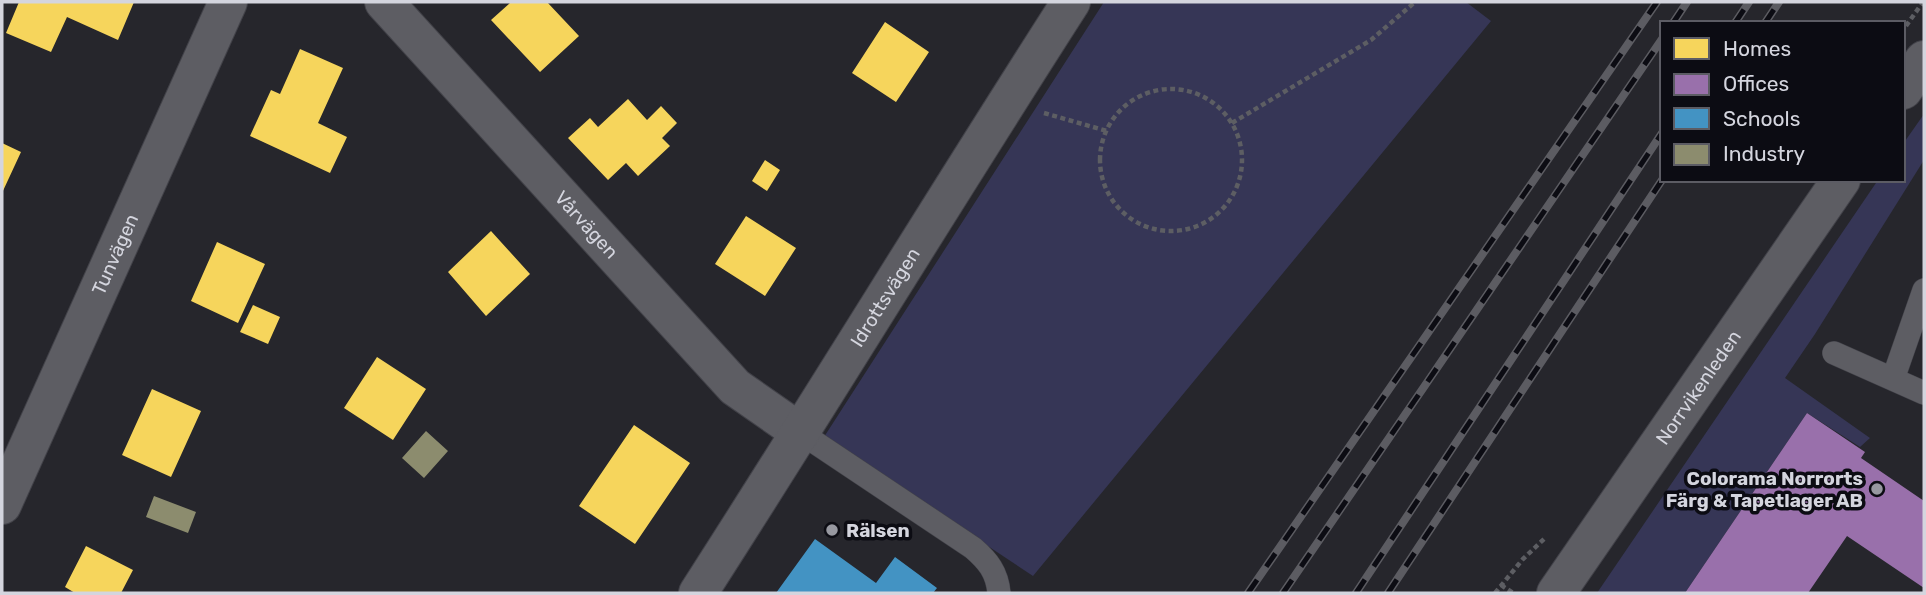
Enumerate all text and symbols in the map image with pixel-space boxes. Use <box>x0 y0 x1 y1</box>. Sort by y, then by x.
legend <box>1660 21 1905 182</box>
text: Homes <box>1723 36 1791 61</box>
text: Offices <box>1723 71 1789 96</box>
text: Schools <box>1723 106 1800 131</box>
text: Industry <box>1723 141 1805 166</box>
street label: Vårvägen <box>550 186 623 263</box>
street label: Tunvägen <box>87 210 143 298</box>
street label: Idrottsvägen <box>845 243 924 351</box>
street label: Norrvikenleden <box>1650 326 1746 449</box>
place label: Colorama Norrorts Färg & Tapetlager AB <box>1666 467 1863 512</box>
marker: Colorama Norrorts Färg & Tapetlager AB <box>1869 481 1885 497</box>
place label: Rälsen <box>846 519 910 542</box>
marker: Rälsen <box>824 522 840 538</box>

